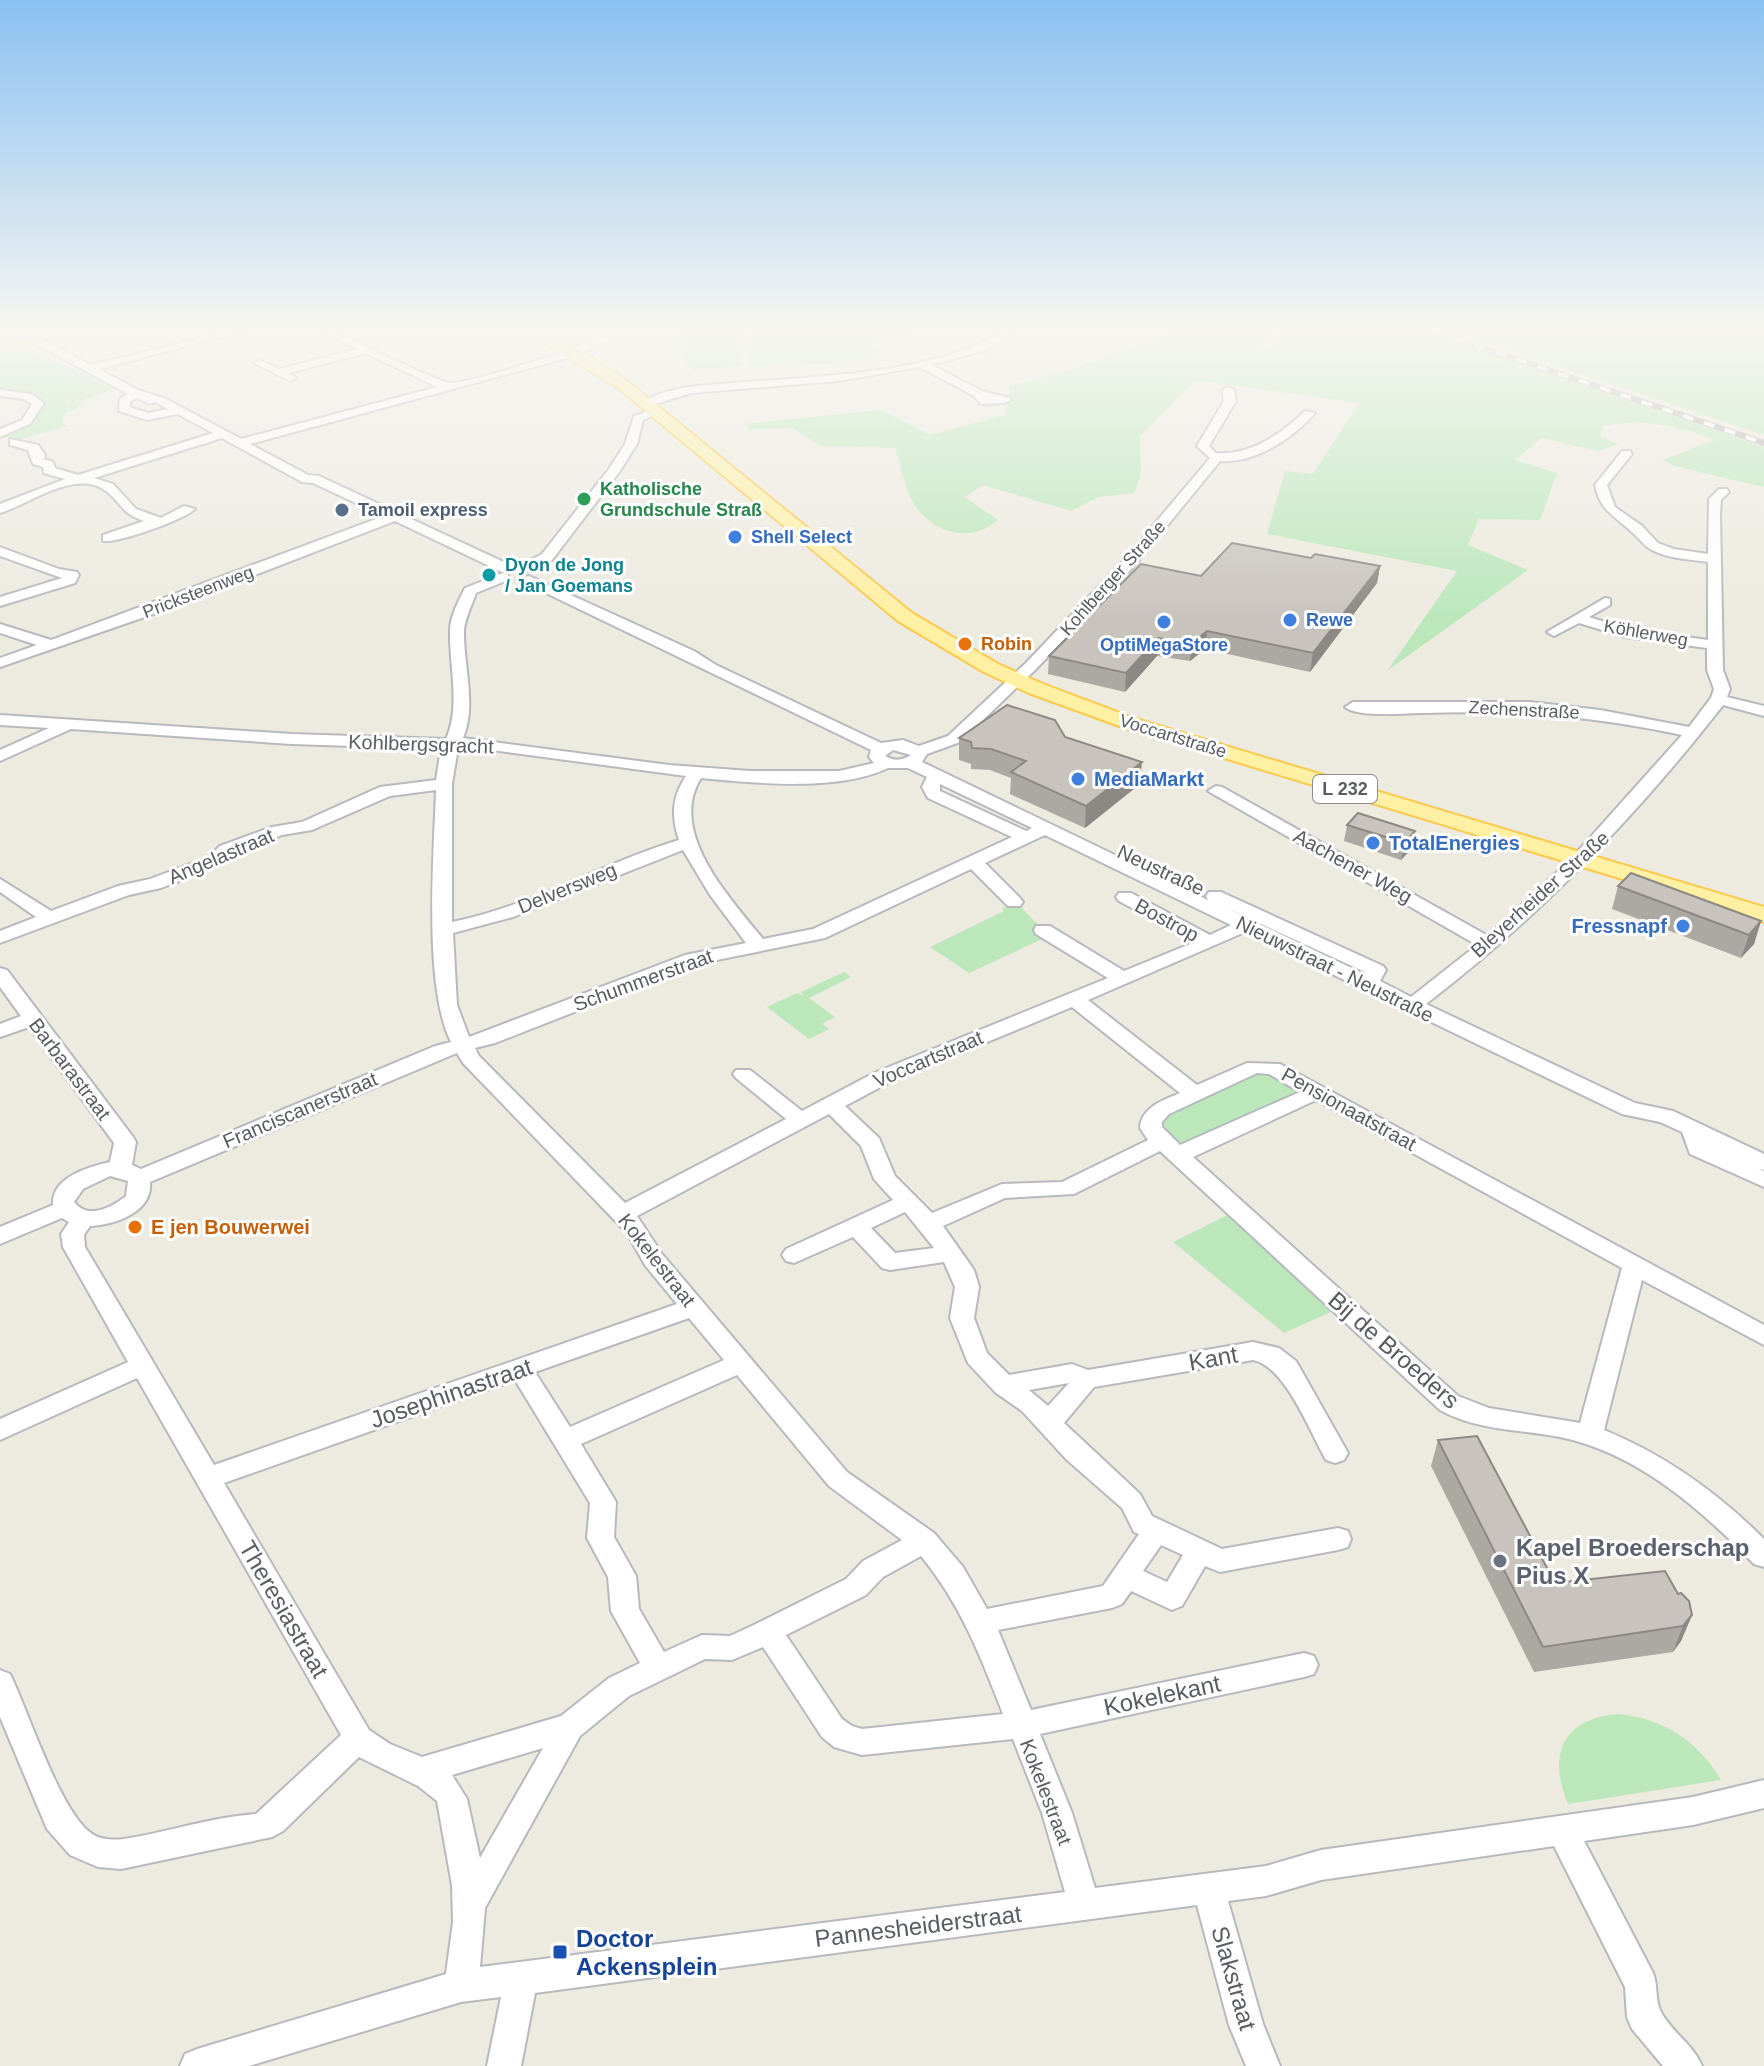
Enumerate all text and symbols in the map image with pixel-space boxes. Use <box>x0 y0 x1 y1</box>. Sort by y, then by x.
place label: Katholische Grundschule Straß <box>600 479 762 520</box>
marker: Katholische Grundschule Straß <box>575 490 593 508</box>
place label: Tamoil express <box>358 500 488 520</box>
marker: Tamoil express <box>333 501 351 519</box>
street label: Kohlberger Straße <box>1056 517 1170 639</box>
place label: Shell Select <box>751 527 852 547</box>
marker: Shell Select <box>726 528 744 546</box>
place label: Dyon de Jong / Jan Goemans <box>505 555 633 596</box>
street label: Pricksteenweg <box>140 562 256 622</box>
marker: Dyon de Jong / Jan Goemans <box>480 566 498 584</box>
place label: Rewe <box>1306 610 1353 630</box>
marker: Rewe <box>1281 611 1299 629</box>
marker: OptiMegaStore <box>1155 613 1173 631</box>
street label: Köhlerweg <box>1602 616 1690 650</box>
place label: Robin <box>981 634 1032 654</box>
marker: Robin <box>956 635 974 653</box>
place label: OptiMegaStore <box>1100 635 1228 655</box>
street label: Zechenstraße <box>1468 697 1580 723</box>
street label: Voccartstraße <box>1117 710 1229 762</box>
street label: Kohlbergsgracht <box>348 730 495 758</box>
place label: MediaMarkt <box>1094 768 1204 790</box>
marker: MediaMarkt <box>1069 770 1087 788</box>
road number: L 232 <box>1313 775 1377 803</box>
street label: Angelastraat <box>165 824 277 888</box>
street label: Aachener Weg <box>1290 824 1416 908</box>
street label: Bleyerheider Straße <box>1467 826 1613 962</box>
place label: TotalEnergies <box>1389 832 1520 854</box>
marker: TotalEnergies <box>1364 834 1382 852</box>
street label: Neustraße <box>1114 840 1208 900</box>
street label: Delversweg <box>514 858 620 918</box>
street label: Bostrop <box>1131 894 1203 946</box>
street label: Nieuwstraat - Neustraße <box>1233 912 1437 1026</box>
place label: Fressnapf <box>1571 915 1667 937</box>
marker: Fressnapf <box>1674 917 1692 935</box>
street label: Schummerstraat <box>570 944 716 1015</box>
street label: Barbarastraat <box>25 1014 116 1124</box>
street label: Voccartstraat <box>870 1026 986 1092</box>
street label: Pensionaatstraat <box>1278 1063 1420 1155</box>
street label: Franciscanerstraat <box>219 1067 381 1152</box>
street label: Kokelestraat <box>614 1209 700 1311</box>
place label: E jen Bouwerwei <box>151 1216 310 1238</box>
marker: E jen Bouwerwei <box>126 1218 144 1236</box>
street label: Bij de Broeders <box>1323 1286 1465 1414</box>
street label: Kant <box>1186 1340 1240 1376</box>
street label: Josephinastraat <box>366 1353 536 1433</box>
place label: Kapel Broederschap Pius X <box>1516 1534 1749 1589</box>
street label: Theresiastraat <box>234 1536 334 1682</box>
marker: Kapel Broederschap Pius X <box>1491 1552 1509 1570</box>
street label: Kokelekant <box>1101 1669 1223 1721</box>
street label: Kokelestraat <box>1016 1736 1076 1848</box>
street label: Pannesheiderstraat <box>813 1900 1023 1952</box>
street label: Slakstraat <box>1206 1923 1262 2033</box>
place label: Doctor Ackensplein <box>576 1925 717 1980</box>
marker: Doctor Ackensplein <box>551 1943 569 1961</box>

